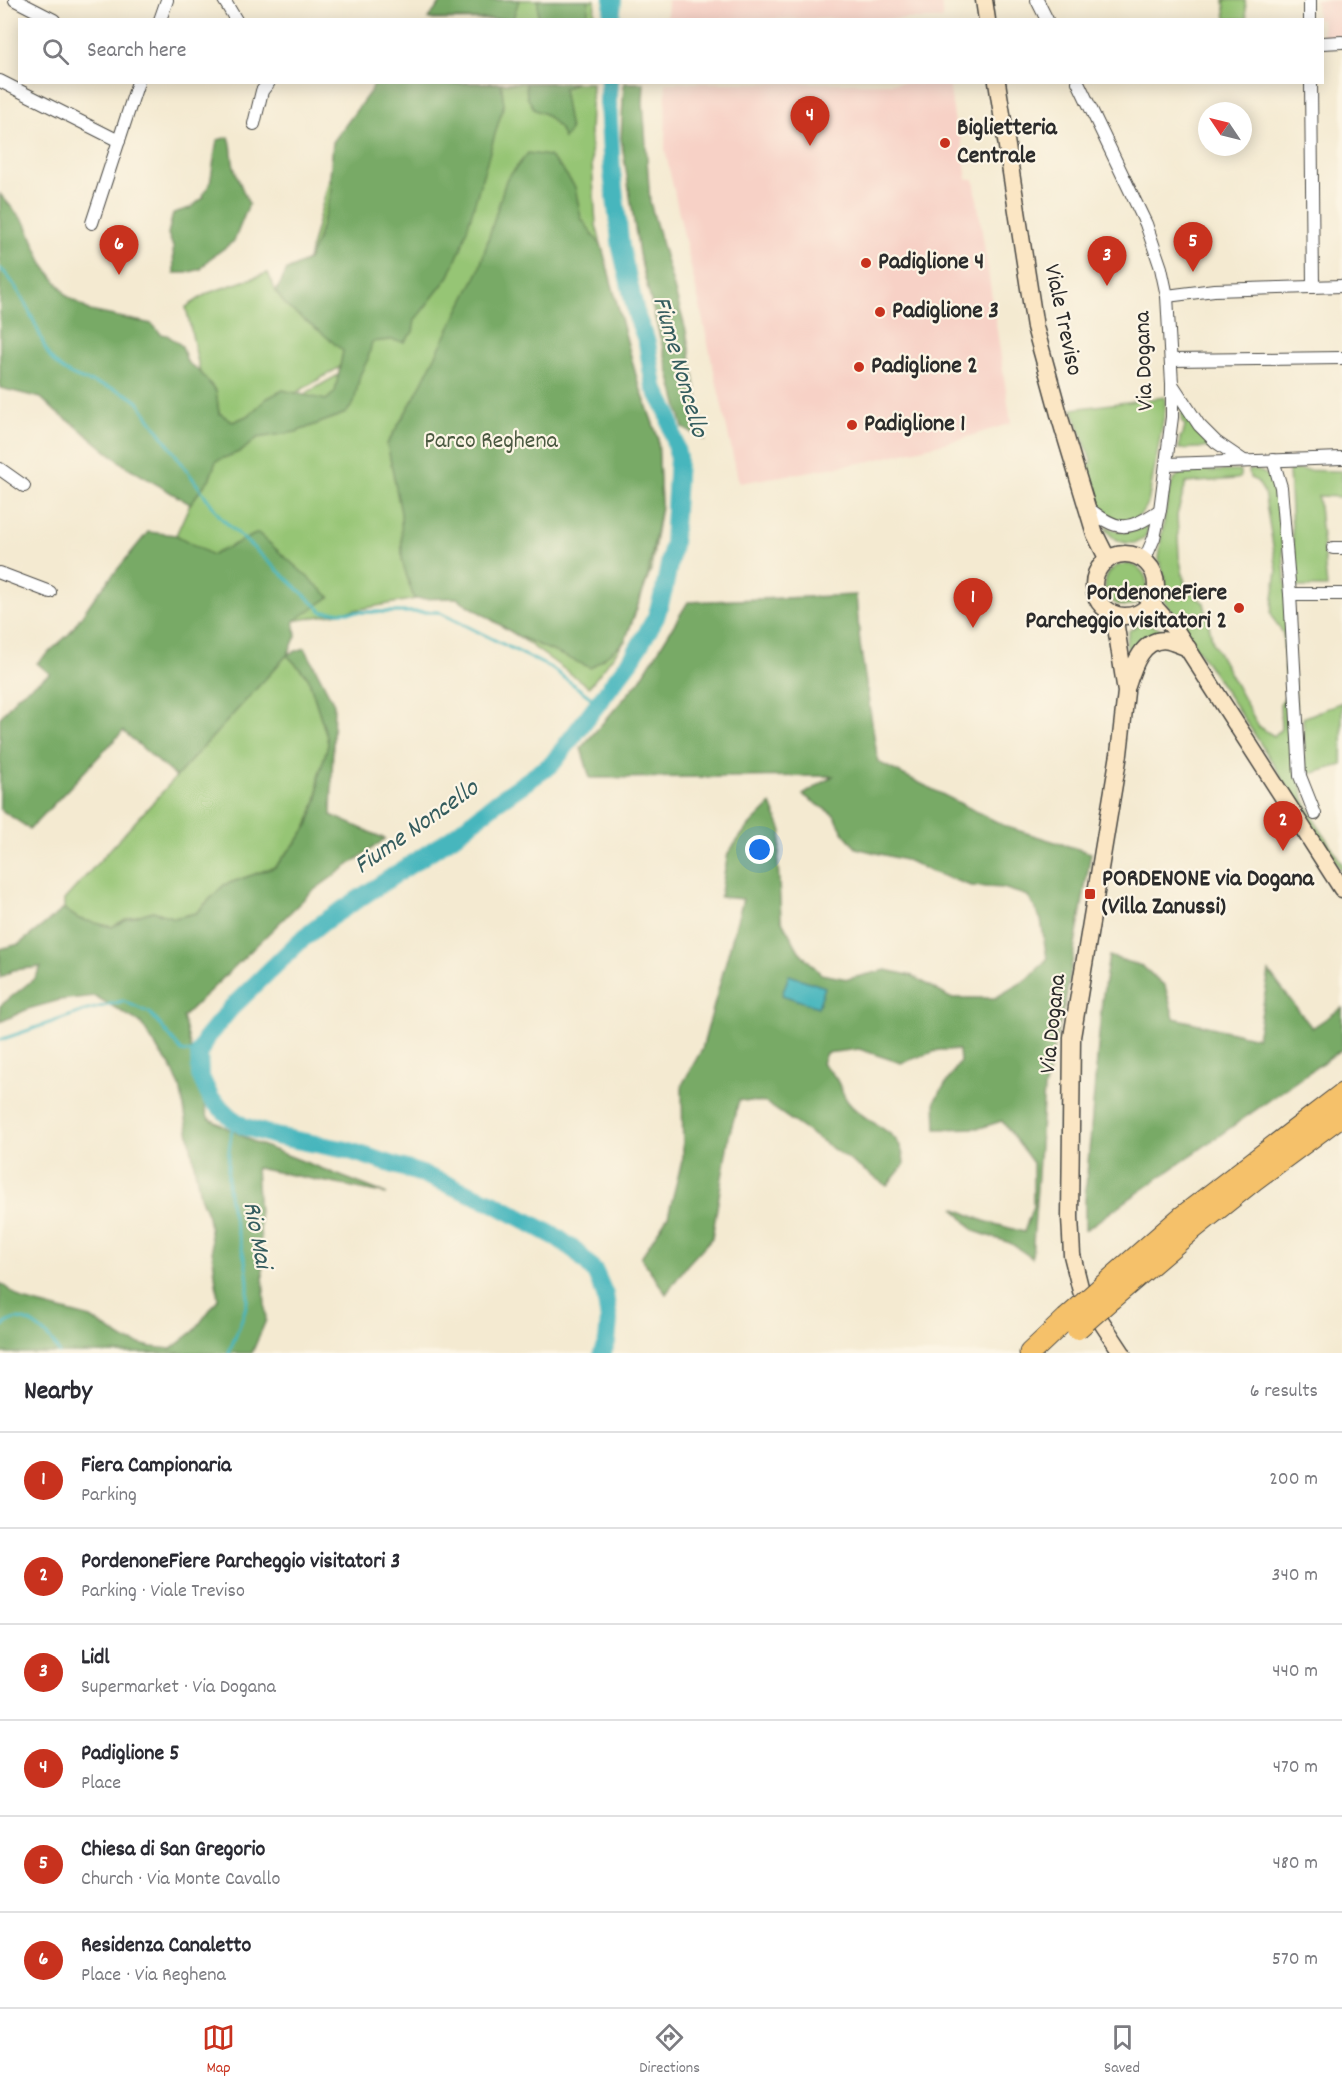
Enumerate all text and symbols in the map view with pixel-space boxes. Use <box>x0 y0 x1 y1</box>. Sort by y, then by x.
search box <box>18 18 1324 84</box>
icon: search <box>39 35 72 68</box>
text: Search here <box>87 36 186 67</box>
pin: 4 <box>790 96 830 146</box>
north arrow <box>1198 102 1252 156</box>
place label: Biglietteria Centrale <box>957 112 1058 174</box>
marker: Biglietteria Centrale <box>938 136 952 150</box>
pin: 5 <box>1174 222 1212 272</box>
pin: 6 <box>100 226 138 275</box>
pin: 3 <box>1088 236 1126 286</box>
place label: Padiglione 4 <box>878 246 984 280</box>
marker: Padiglione 4 <box>859 256 873 270</box>
street label: Viale Treviso <box>1034 261 1090 379</box>
water label: Fiume Noncello <box>641 292 717 443</box>
place label: Padiglione 3 <box>892 295 999 329</box>
marker: Padiglione 3 <box>873 305 887 319</box>
street label: Via Dogana <box>1126 310 1164 412</box>
place label: Padiglione 2 <box>871 350 978 384</box>
marker: Padiglione 2 <box>852 360 866 374</box>
place label: Padiglione 1 <box>864 408 966 442</box>
marker: Padiglione 1 <box>845 418 859 432</box>
park label: Parco Reghena <box>424 425 559 459</box>
place label: PordenoneFiere Parcheggio visitatori 2 <box>1025 577 1227 639</box>
pin: 1 <box>954 578 992 628</box>
marker: PordenoneFiere Parcheggio visitatori 2 <box>1232 601 1246 615</box>
water label: Fiume Noncello <box>347 770 488 885</box>
pin: 2 <box>1264 802 1302 851</box>
your location <box>745 835 774 864</box>
place label: PORDENONE via Dogana (Villa Zanussi) <box>1102 863 1315 925</box>
marker: PORDENONE via Dogana (Villa Zanussi) <box>1083 887 1097 901</box>
street label: Via Dogana <box>1032 972 1076 1075</box>
water label: Rio Mai <box>231 1199 281 1276</box>
text: Nearby <box>24 1374 92 1411</box>
text: 6 results <box>1250 1378 1318 1406</box>
text: Fiera Campionaria <box>81 1451 231 1482</box>
text: 1 <box>41 1466 46 1494</box>
text: 200 m <box>1269 1466 1318 1494</box>
text: Parking <box>81 1482 137 1510</box>
text: PordenoneFiere Parcheggio visitatori 3 <box>81 1547 400 1578</box>
text: 2 <box>39 1562 48 1590</box>
text: 340 m <box>1272 1562 1318 1590</box>
text: Parking · Viale Treviso <box>81 1578 245 1606</box>
text: Lidl <box>81 1643 110 1674</box>
text: 3 <box>39 1658 48 1686</box>
text: 440 m <box>1272 1658 1318 1686</box>
text: Supermarket · Via Dogana <box>81 1674 276 1702</box>
text: Padiglione 5 <box>81 1739 179 1770</box>
text: 4 <box>39 1754 48 1782</box>
text: 470 m <box>1273 1754 1318 1782</box>
text: Place <box>81 1770 121 1798</box>
text: Chiesa di San Gregorio <box>81 1835 265 1866</box>
text: 5 <box>39 1850 48 1878</box>
text: 480 m <box>1272 1850 1318 1878</box>
text: Church · Via Monte Cavallo <box>81 1866 280 1894</box>
text: Residenza Canaletto <box>81 1931 251 1962</box>
text: 6 <box>39 1946 48 1974</box>
text: 570 m <box>1272 1946 1318 1974</box>
text: Place · Via Reghena <box>81 1962 226 1990</box>
tab: Map <box>202 2021 235 2080</box>
tab: Directions <box>639 2021 700 2080</box>
tab: Saved <box>1104 2021 1140 2080</box>

